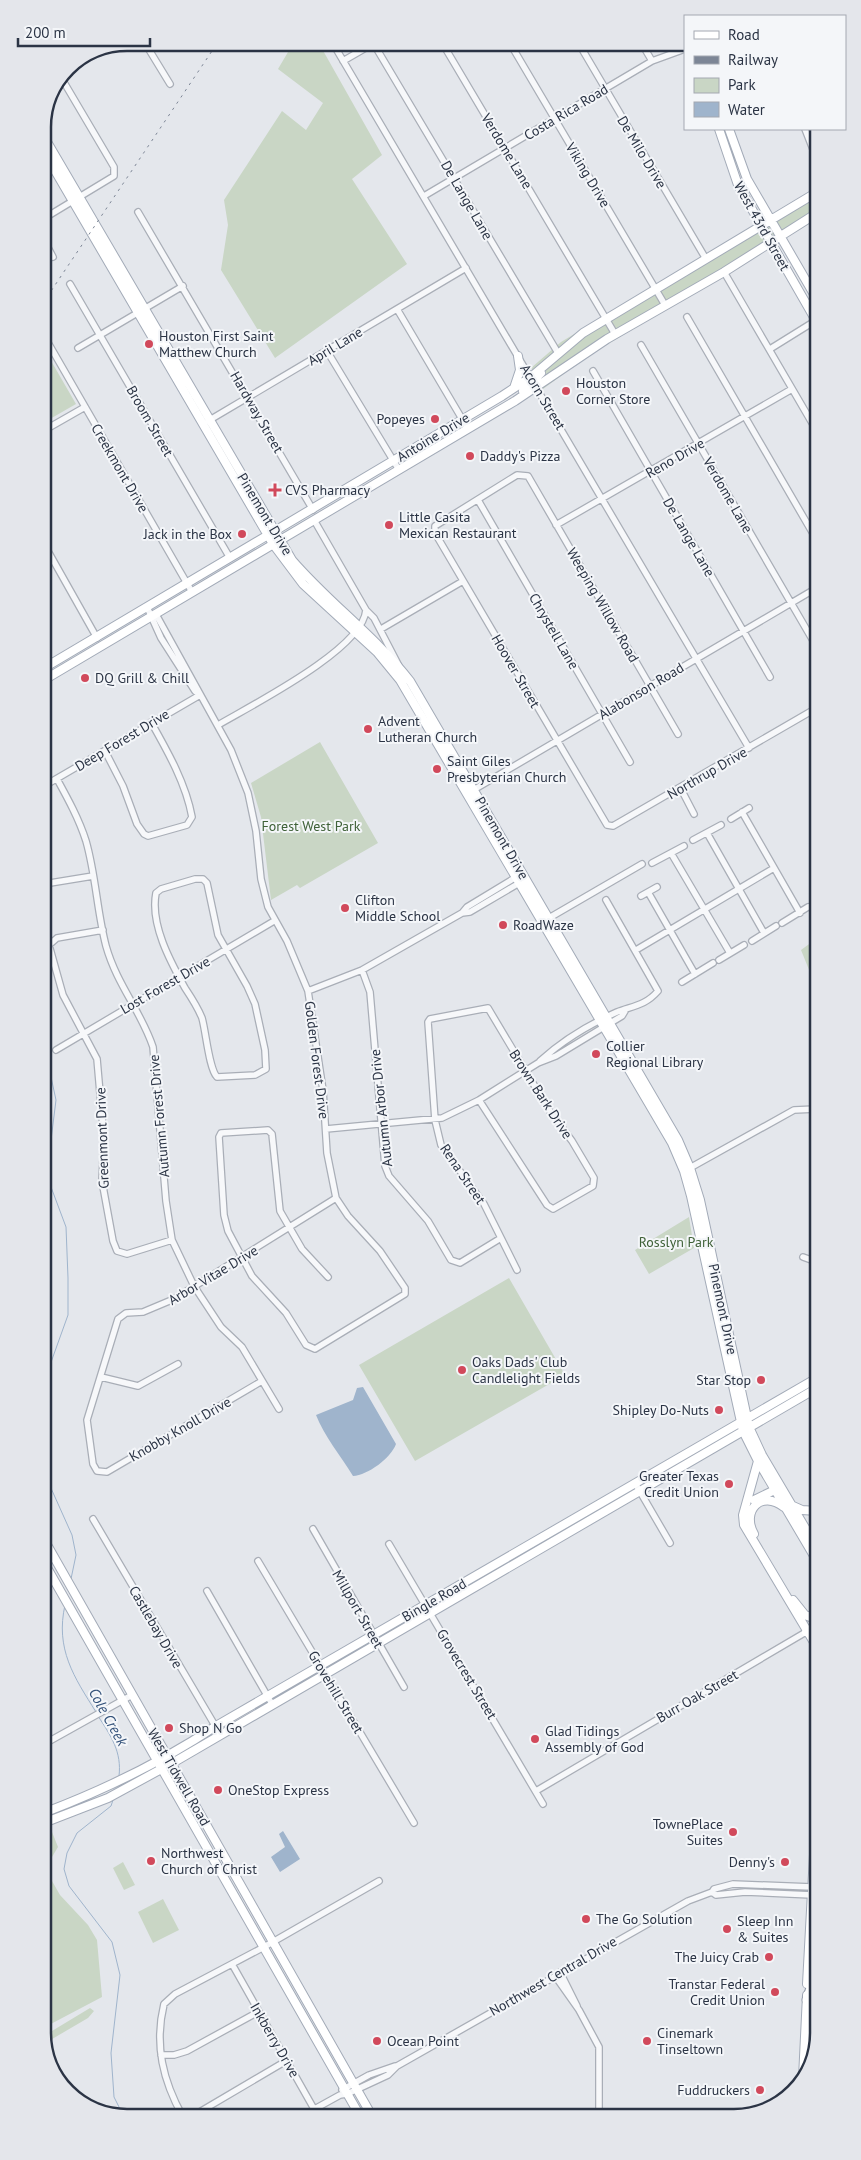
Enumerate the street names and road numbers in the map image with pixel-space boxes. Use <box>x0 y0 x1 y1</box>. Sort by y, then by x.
street label: Costa Rica Road <box>521 80 611 144</box>
street label: Verdome Lane <box>477 109 537 192</box>
street label: De Milo Drive <box>613 112 671 192</box>
street label: Viking Drive <box>561 138 614 211</box>
street label: De Lange Lane <box>437 157 497 243</box>
street label: West 43rd Street <box>730 178 794 274</box>
street label: April Lane <box>304 323 366 369</box>
street label: Acorn Street <box>516 361 570 433</box>
street label: Hardway Street <box>226 368 288 456</box>
street label: Broom Street <box>123 382 178 460</box>
street label: Antoine Drive <box>393 408 473 466</box>
street label: Creekmont Drive <box>87 420 153 516</box>
street label: Reno Drive <box>642 434 708 482</box>
street label: Verdome Lane <box>698 453 757 536</box>
street label: Pinemont Drive <box>233 470 297 558</box>
street label: De Lange Lane <box>659 494 719 580</box>
street label: Weeping Willow Road <box>563 545 643 665</box>
street label: Chrystell Lane <box>525 590 583 672</box>
street label: Hoover Street <box>488 631 544 711</box>
street label: Alabonson Road <box>595 658 687 724</box>
street label: Deep Forest Drive <box>72 705 172 775</box>
street label: Northrup Drive <box>664 743 750 803</box>
street label: Pinemont Drive <box>471 793 533 883</box>
street label: Lost Forest Drive <box>117 952 213 1018</box>
street label: Golden Forest Drive <box>301 1000 333 1120</box>
street label: Brown Bark Drive <box>505 1046 577 1142</box>
street label: Autumn Arbor Drive <box>366 1048 396 1168</box>
street label: Autumn Forest Drive <box>145 1054 173 1178</box>
street label: Greenmont Drive <box>91 1087 113 1189</box>
street label: Rena Street <box>436 1140 490 1208</box>
street label: Arbor Vitae Drive <box>165 1241 261 1309</box>
street label: Pinemont Drive <box>705 1262 741 1356</box>
street label: Knobby Knoll Drive <box>126 1393 234 1465</box>
street label: Millport Street <box>328 1567 388 1652</box>
street label: Bingle Road <box>398 1574 470 1626</box>
street label: Castlebay Drive <box>125 1583 187 1671</box>
street label: Grovecrest Street <box>433 1625 501 1723</box>
street label: Grovehill Street <box>304 1647 368 1737</box>
street label: Burr Oak Street <box>653 1665 741 1727</box>
street label: West Tidwell Road <box>144 1725 214 1829</box>
street label: Northwest Central Drive <box>486 1932 620 2020</box>
street label: Inkberry Drive <box>246 1999 304 2081</box>

